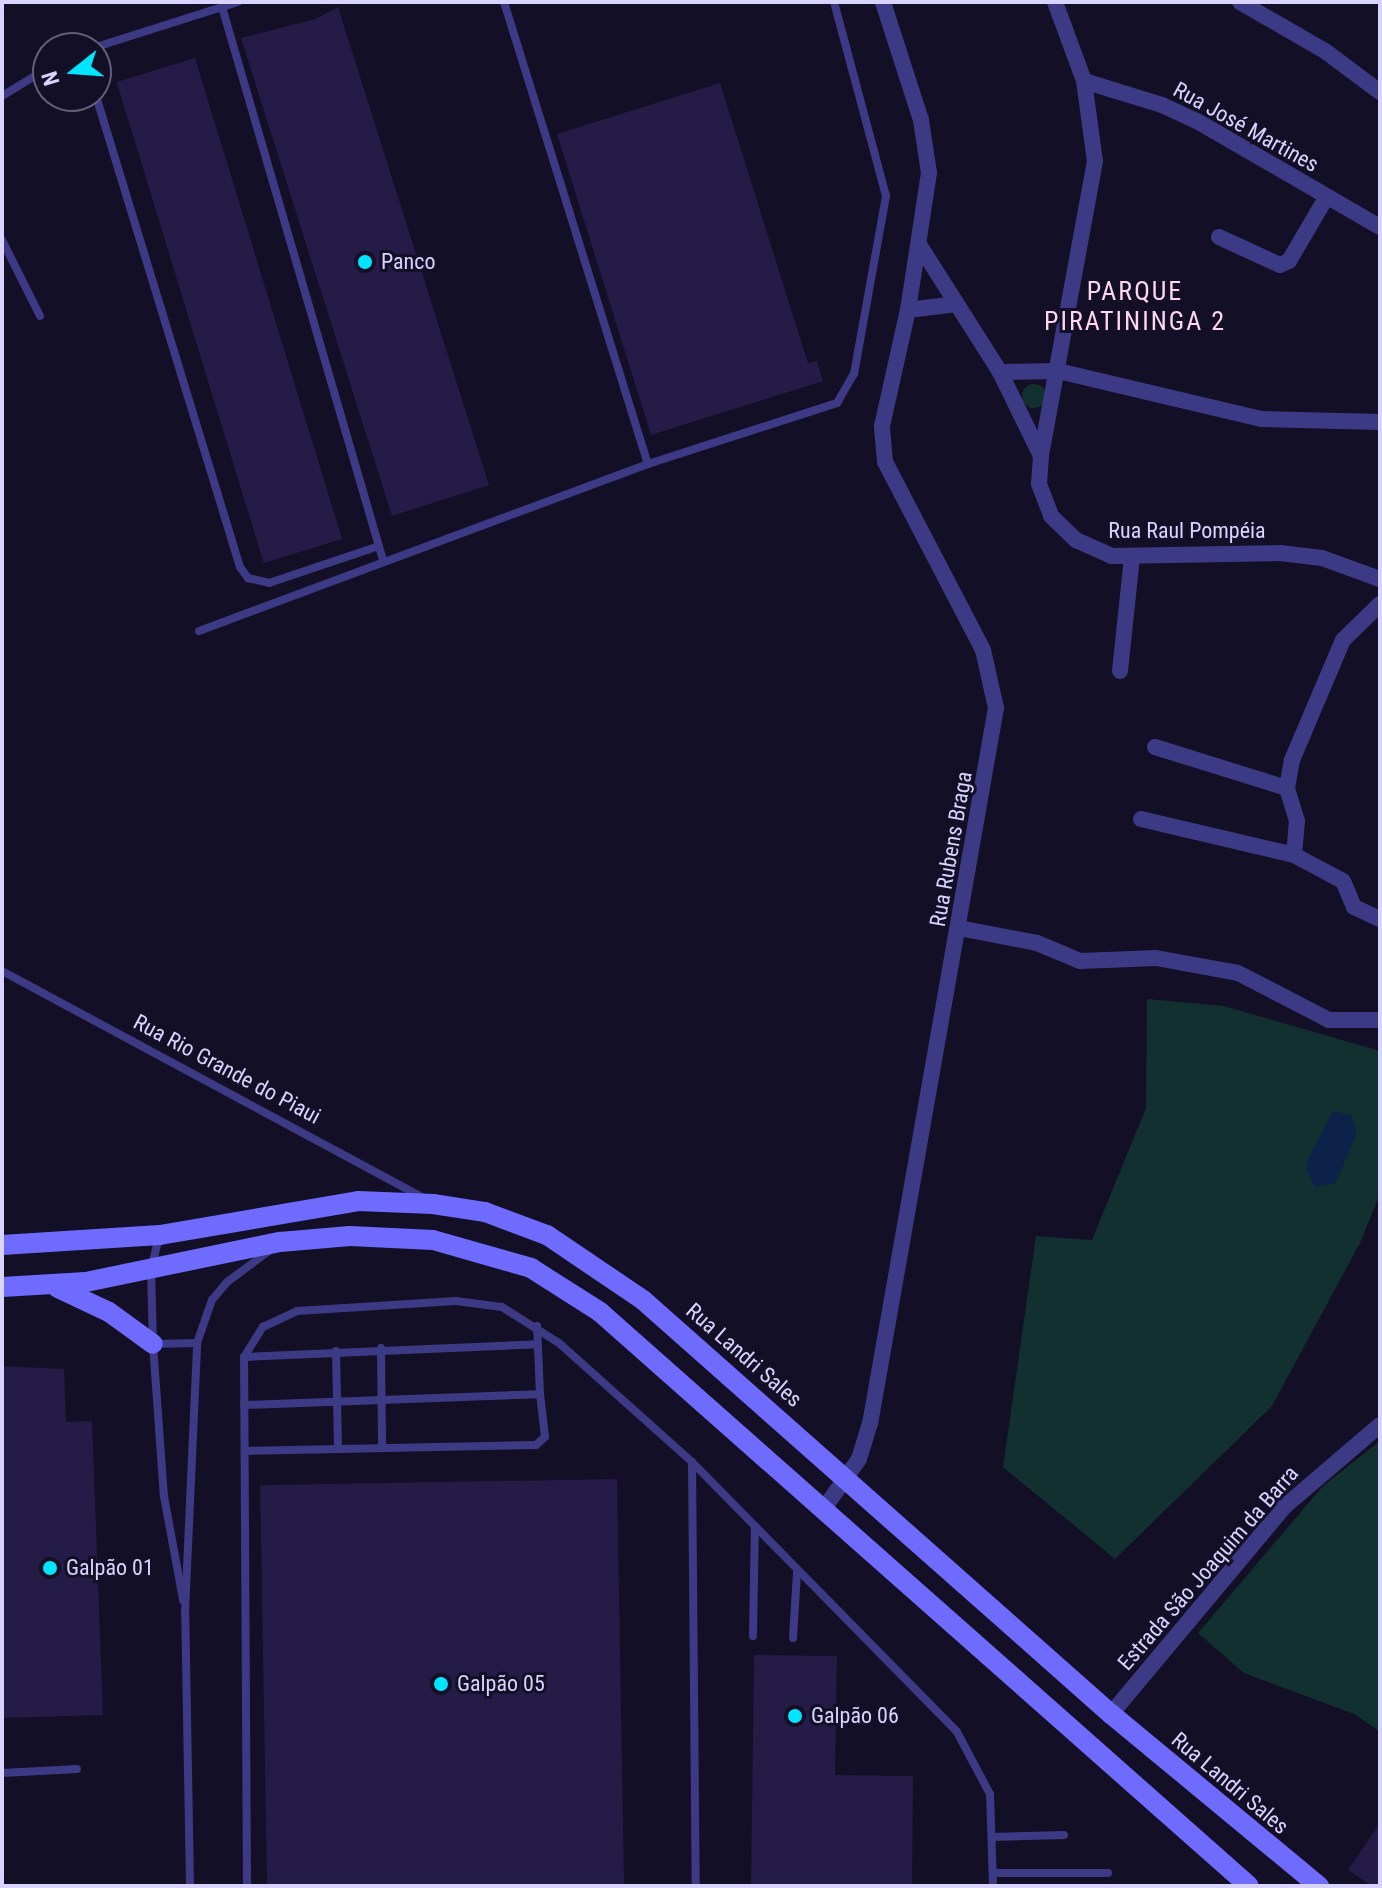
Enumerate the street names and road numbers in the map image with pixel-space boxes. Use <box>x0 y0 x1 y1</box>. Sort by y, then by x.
street label: Rua José Martines <box>1169 76 1323 178</box>
street label: Rua Raul Pompéia <box>1108 518 1266 544</box>
street label: Rua Rubens Braga <box>924 769 978 929</box>
street label: Rua Rio Grande do Piaui <box>129 1009 325 1129</box>
street label: Rua Landri Sales <box>681 1298 807 1412</box>
street label: Estrada São Joaquim da Barra <box>1112 1461 1304 1675</box>
street label: Rua Landri Sales <box>1166 1726 1294 1840</box>

